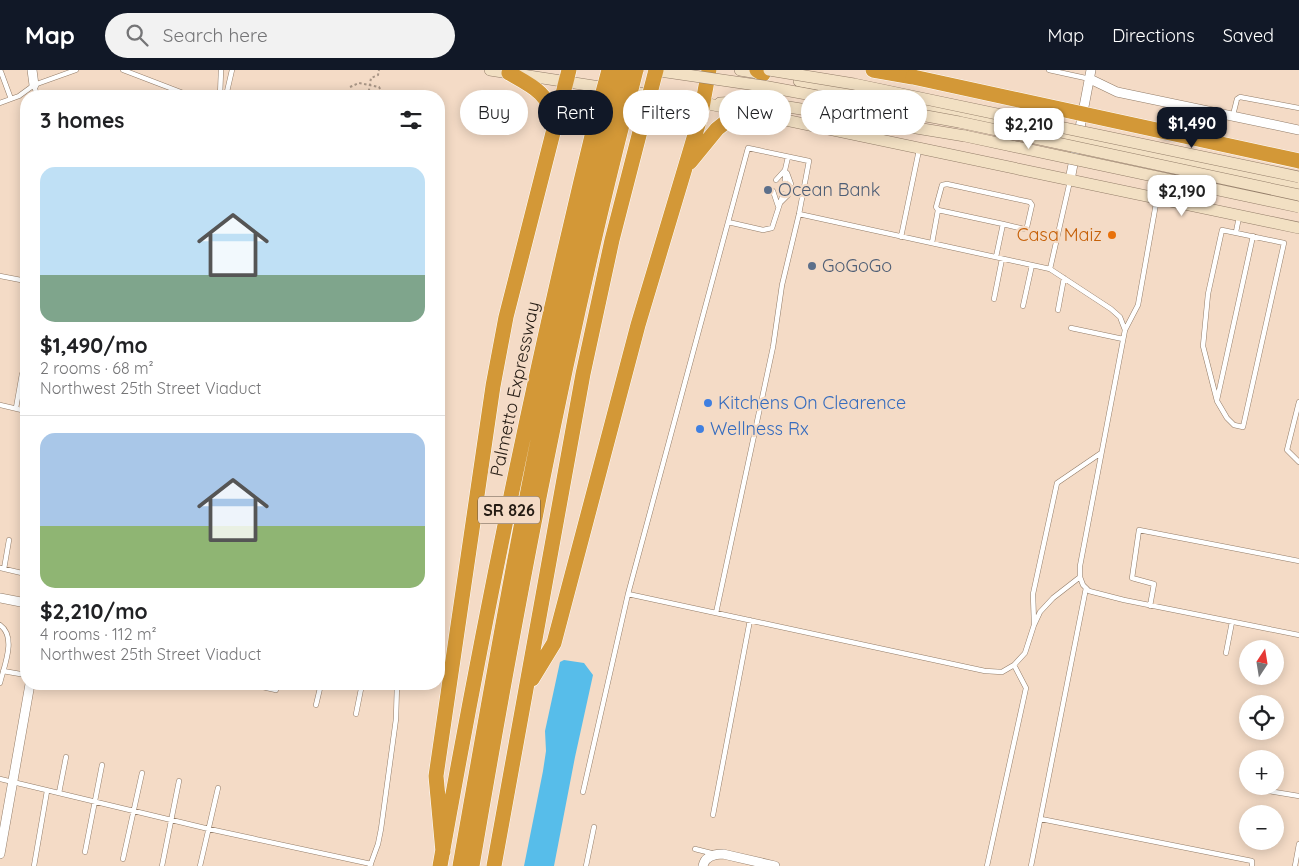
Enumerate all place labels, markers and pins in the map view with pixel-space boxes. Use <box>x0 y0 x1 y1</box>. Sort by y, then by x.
pin: $1,490 <box>1151 106 1233 149</box>
pin: $2,210 <box>988 108 1070 150</box>
pin: $2,190 <box>1141 174 1223 217</box>
place label: Ocean Bank <box>778 178 880 201</box>
marker: Ocean Bank <box>762 184 774 196</box>
place label: Casa Maiz <box>1017 223 1102 246</box>
marker: Casa Maiz <box>1106 229 1118 241</box>
place label: GoGoGo <box>822 254 892 277</box>
marker: GoGoGo <box>806 260 818 272</box>
place label: Kitchens On Clearence <box>718 391 906 414</box>
marker: Kitchens On Clearence <box>702 397 714 409</box>
place label: Wellness Rx <box>710 417 809 440</box>
marker: Wellness Rx <box>694 423 706 435</box>

